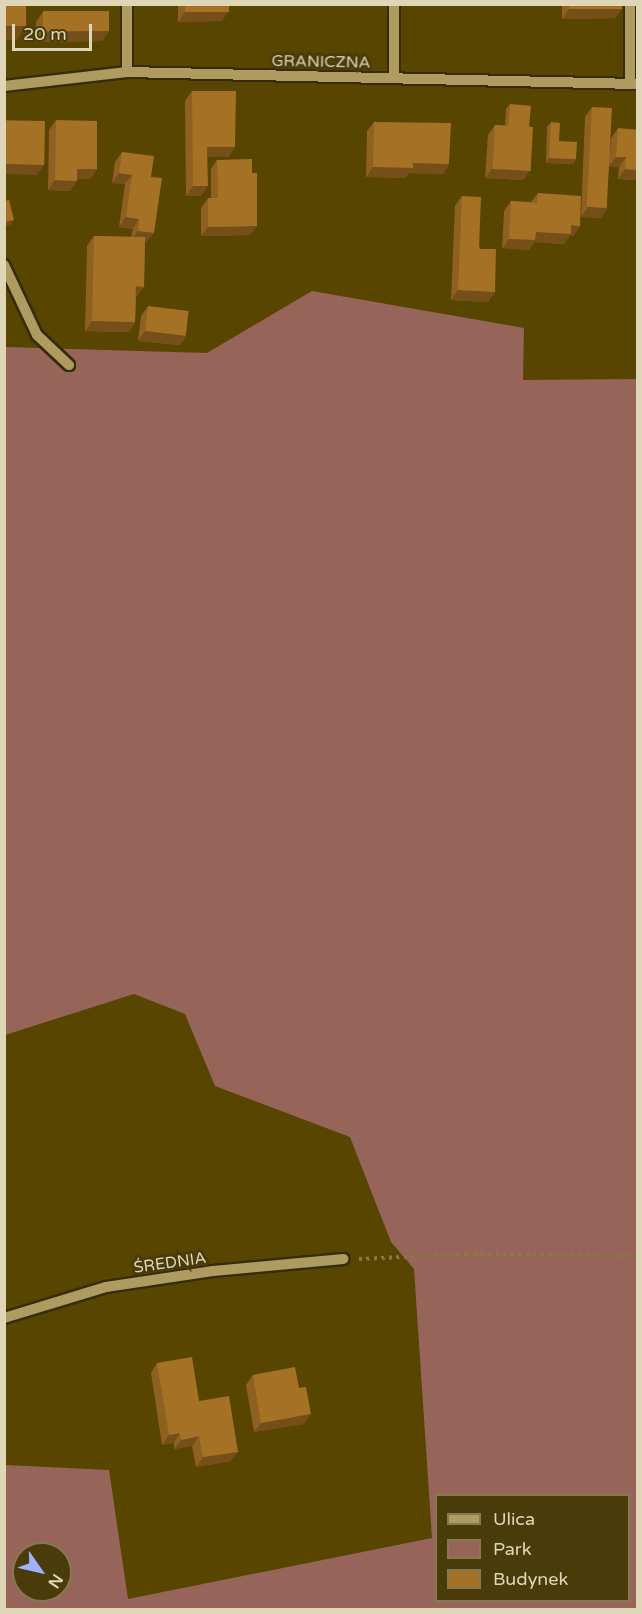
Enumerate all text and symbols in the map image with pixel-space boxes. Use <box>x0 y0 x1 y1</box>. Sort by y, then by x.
scale bar <box>15 12 94 50</box>
text: 20 m <box>23 23 67 45</box>
street label: GRANICZNA <box>271 52 371 72</box>
street label: ŚREDNIA <box>133 1248 207 1278</box>
legend <box>435 1494 630 1602</box>
text: Ulica <box>493 1508 535 1530</box>
text: Park <box>493 1538 531 1560</box>
north arrow <box>12 1542 72 1602</box>
text: Budynek <box>493 1568 568 1590</box>
text: N <box>43 1570 67 1592</box>

